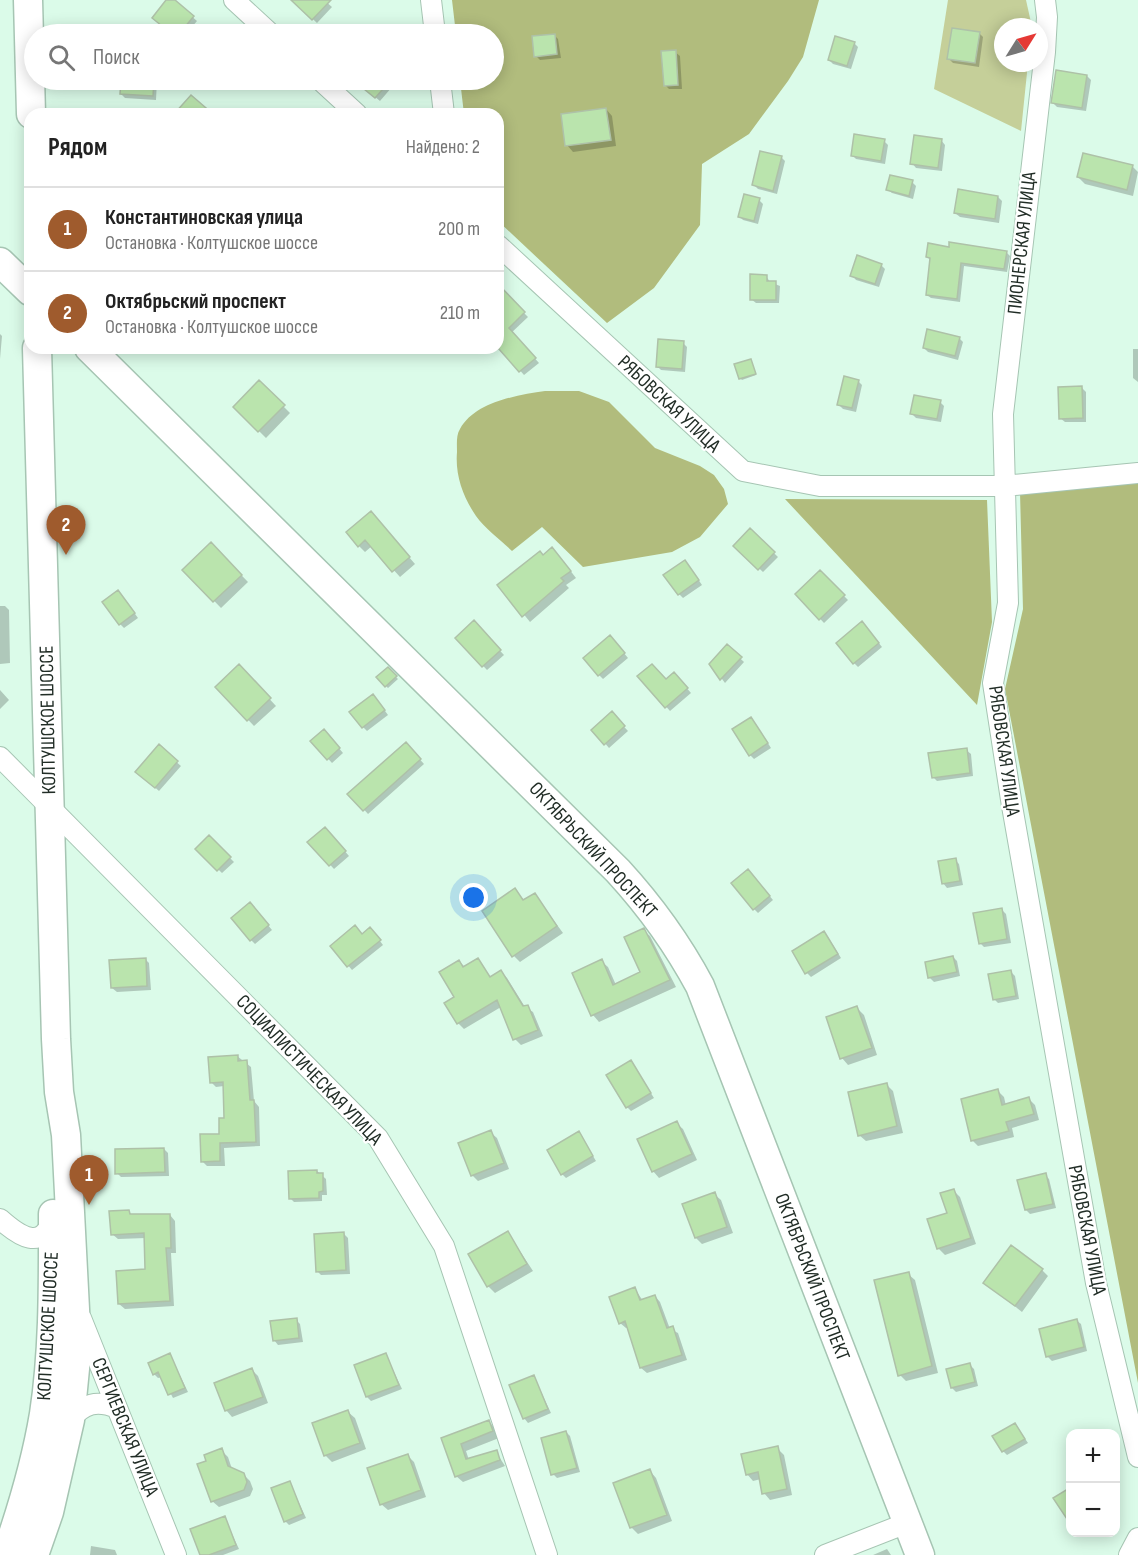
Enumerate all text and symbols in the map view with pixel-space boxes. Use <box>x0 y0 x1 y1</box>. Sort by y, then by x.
north arrow <box>994 18 1048 72</box>
search box <box>24 24 504 90</box>
icon: search <box>45 41 78 74</box>
text: Поиск <box>93 44 139 71</box>
text: Рядом <box>48 132 107 163</box>
text: Найдено: 2 <box>406 135 480 159</box>
street label: ПИОНЕРСКАЯ УЛИЦА <box>1003 170 1041 316</box>
text: Константиновская улица <box>105 204 303 231</box>
text: 1 <box>64 217 71 241</box>
text: 200 m <box>438 217 480 241</box>
text: Остановка · Колтушское шоссе <box>105 231 318 255</box>
text: Октябрьский проспект <box>105 288 286 315</box>
text: 2 <box>63 301 72 325</box>
text: 210 m <box>440 301 480 325</box>
text: Остановка · Колтушское шоссе <box>105 315 318 339</box>
street label: РЯБОВСКАЯ УЛИЦА <box>613 350 726 458</box>
pin: 2 <box>46 506 86 555</box>
street label: КОЛТУШСКОЕ ШОССЕ <box>35 645 61 795</box>
street label: РЯБОВСКАЯ УЛИЦА <box>983 684 1025 818</box>
street label: ОКТЯБРЬСКИЙ ПРОСПЕКТ <box>524 777 662 923</box>
your location <box>459 883 488 912</box>
street label: СОЦИАЛИСТИЧЕСКАЯ УЛИЦА <box>231 990 387 1151</box>
pin: 1 <box>70 1156 109 1205</box>
street label: РЯБОВСКАЯ УЛИЦА <box>1063 1163 1111 1297</box>
street label: ОКТЯБРЬСКИЙ ПРОСПЕКТ <box>769 1190 855 1364</box>
street label: КОЛТУШСКОЕ ШОССЕ <box>32 1251 64 1401</box>
street label: СЕРГИЕВСКАЯ УЛИЦА <box>86 1354 164 1500</box>
map controls <box>1066 1429 1120 1537</box>
button: + <box>1066 1429 1120 1483</box>
button: − <box>1066 1483 1120 1537</box>

